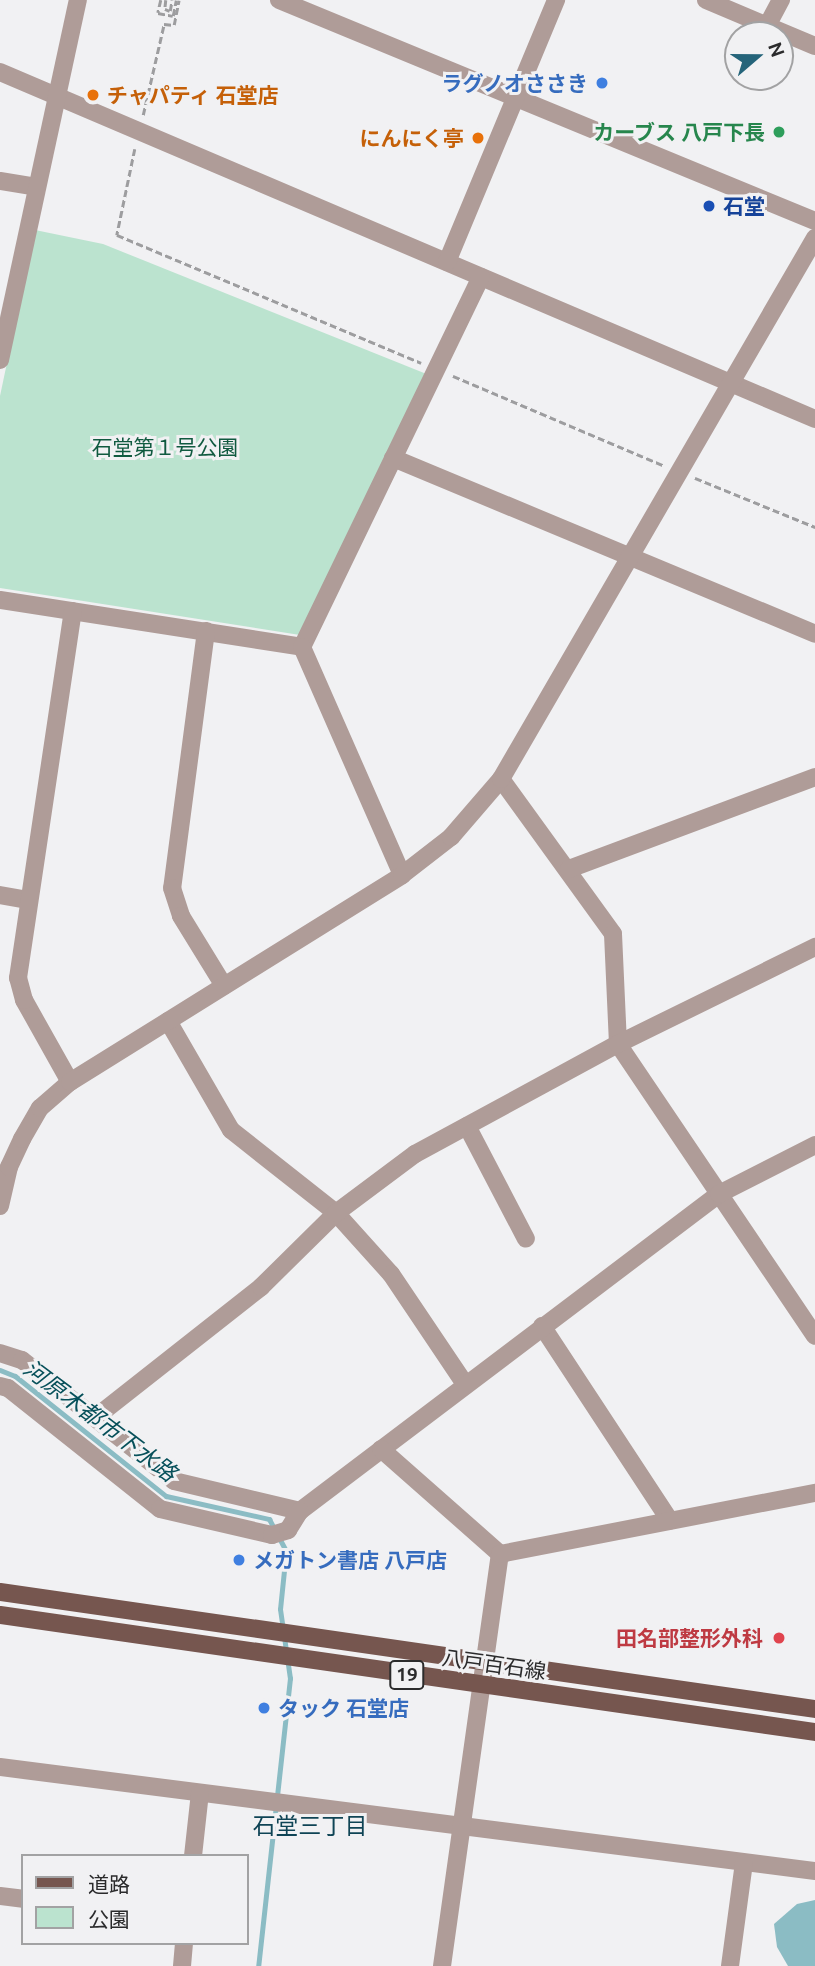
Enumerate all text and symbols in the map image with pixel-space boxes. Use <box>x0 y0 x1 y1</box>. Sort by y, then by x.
north arrow <box>724 21 794 91</box>
text: N <box>764 39 790 60</box>
place label: ラグノオささき <box>441 70 588 96</box>
marker: ラグノオささき <box>594 75 610 91</box>
place label: チャパティ 石堂店 <box>107 82 280 108</box>
marker: チャパティ 石堂店 <box>85 87 101 103</box>
place label: カーブス 八戸下長 <box>592 119 765 145</box>
marker: カーブス 八戸下長 <box>771 124 787 140</box>
place label: にんにく亭 <box>359 125 464 151</box>
marker: にんにく亭 <box>470 130 486 146</box>
place label: 石堂 <box>723 193 765 219</box>
marker: 石堂 <box>701 198 717 214</box>
park label: 石堂第１号公園 <box>92 434 238 460</box>
water label: 河原木都市下水路 <box>18 1355 182 1487</box>
place label: メガトン書店 八戸店 <box>253 1547 447 1573</box>
marker: メガトン書店 八戸店 <box>231 1552 247 1568</box>
place label: 田名部整形外科 <box>616 1625 763 1651</box>
marker: 田名部整形外科 <box>769 1628 789 1648</box>
street label: 八戸百石線 <box>440 1644 548 1684</box>
road number: 19 <box>388 1660 426 1690</box>
place label: タック 石堂店 <box>278 1695 409 1721</box>
marker: タック 石堂店 <box>256 1700 272 1716</box>
district label: 石堂三丁目 <box>253 1812 367 1840</box>
legend <box>21 1854 248 1945</box>
text: 道路 <box>88 1872 130 1896</box>
text: 公園 <box>88 1907 130 1931</box>

